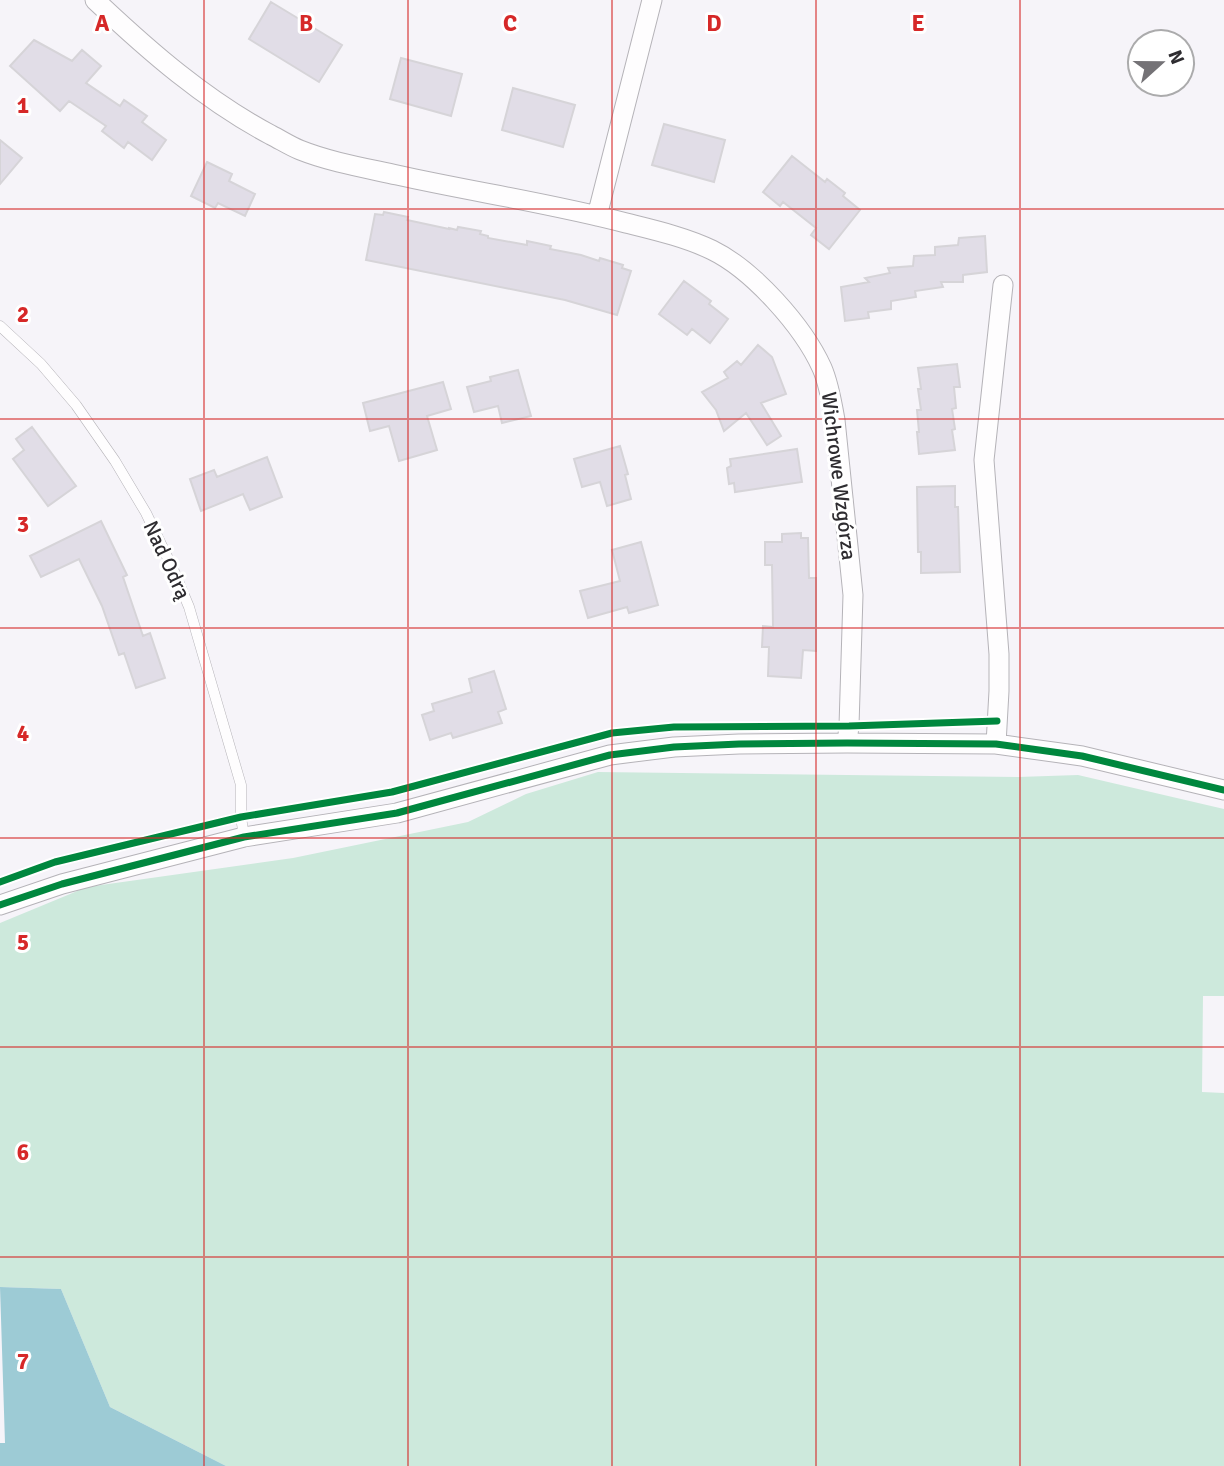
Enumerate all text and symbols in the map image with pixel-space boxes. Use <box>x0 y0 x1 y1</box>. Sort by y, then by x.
text: A <box>95 9 110 38</box>
text: B <box>299 9 313 38</box>
text: C <box>503 9 517 38</box>
text: D <box>706 9 722 38</box>
text: E <box>911 9 925 38</box>
north arrow <box>1126 28 1196 98</box>
text: N <box>1162 47 1190 68</box>
text: 1 <box>17 91 29 120</box>
text: 2 <box>17 300 29 329</box>
street label: Wichrowe Wzgórza <box>816 390 862 562</box>
text: 3 <box>17 510 29 539</box>
street label: Nad Odrą <box>137 517 197 604</box>
text: 4 <box>17 719 29 748</box>
text: 5 <box>17 928 29 957</box>
text: 6 <box>17 1138 29 1167</box>
text: 7 <box>17 1347 29 1376</box>

